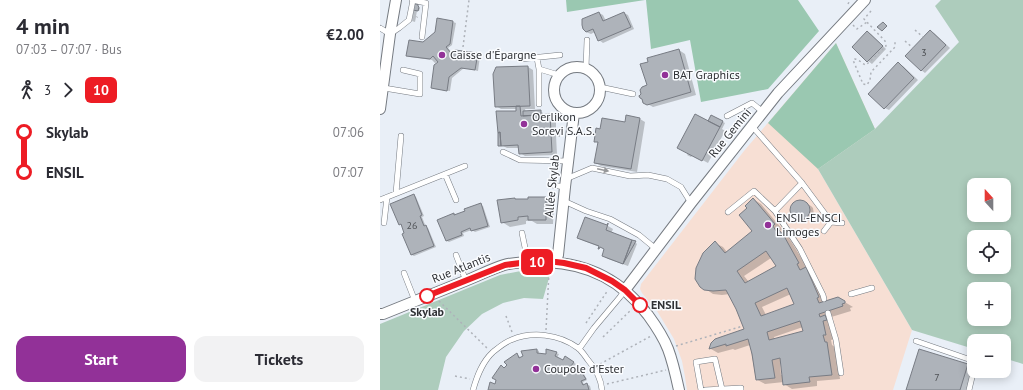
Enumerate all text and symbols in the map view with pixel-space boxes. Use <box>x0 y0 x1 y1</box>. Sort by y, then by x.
text: 4 min <box>16 12 70 40</box>
text: €2.00 <box>326 25 364 44</box>
text: 07:03 – 07:07 · Bus <box>16 41 122 58</box>
house number: 3 <box>921 46 927 59</box>
place label: Caisse d'Épargne <box>450 47 536 62</box>
marker: Caisse d'Épargne <box>437 50 447 60</box>
place label: BAT Graphics <box>673 67 740 82</box>
marker: BAT Graphics <box>660 70 670 80</box>
icon: walk <box>16 79 38 101</box>
icon: forward <box>57 79 79 101</box>
text: 10 <box>93 81 109 99</box>
text: 3 <box>44 82 51 99</box>
street label: Rue Gemini <box>705 105 754 160</box>
place label: Oerlikon Sorevi S.A.S. <box>532 109 595 138</box>
marker: Oerlikon Sorevi S.A.S. <box>519 119 529 129</box>
text: Skylab <box>46 123 89 142</box>
text: 07:06 <box>333 124 364 141</box>
street label: Allée Skylab <box>541 154 562 218</box>
text: ENSIL <box>46 163 84 182</box>
text: 07:07 <box>333 164 364 181</box>
one-way arrow <box>597 168 609 174</box>
north arrow <box>967 178 1011 222</box>
map controls <box>967 178 1011 378</box>
place label: ENSIL-ENSCI Limoges <box>776 210 841 239</box>
house number: 26 <box>407 219 417 232</box>
marker: ENSIL-ENSCI Limoges <box>763 220 773 230</box>
button: locate <box>967 230 1011 274</box>
street label: Rue Atlantis <box>429 249 492 286</box>
line badge: 10 <box>519 249 555 275</box>
text: 10 <box>529 253 545 271</box>
button: + <box>967 282 1011 326</box>
marker: Skylab <box>419 288 435 304</box>
marker: ENSIL <box>632 297 648 313</box>
place label: ENSIL <box>651 297 682 312</box>
place label: Skylab <box>410 304 445 319</box>
button: − <box>967 334 1011 378</box>
button: Start <box>16 336 186 382</box>
button: Tickets <box>194 336 364 382</box>
place label: Coupole d'Ester <box>544 361 624 376</box>
marker: Coupole d'Ester <box>531 364 541 374</box>
house number: 7 <box>934 371 940 384</box>

